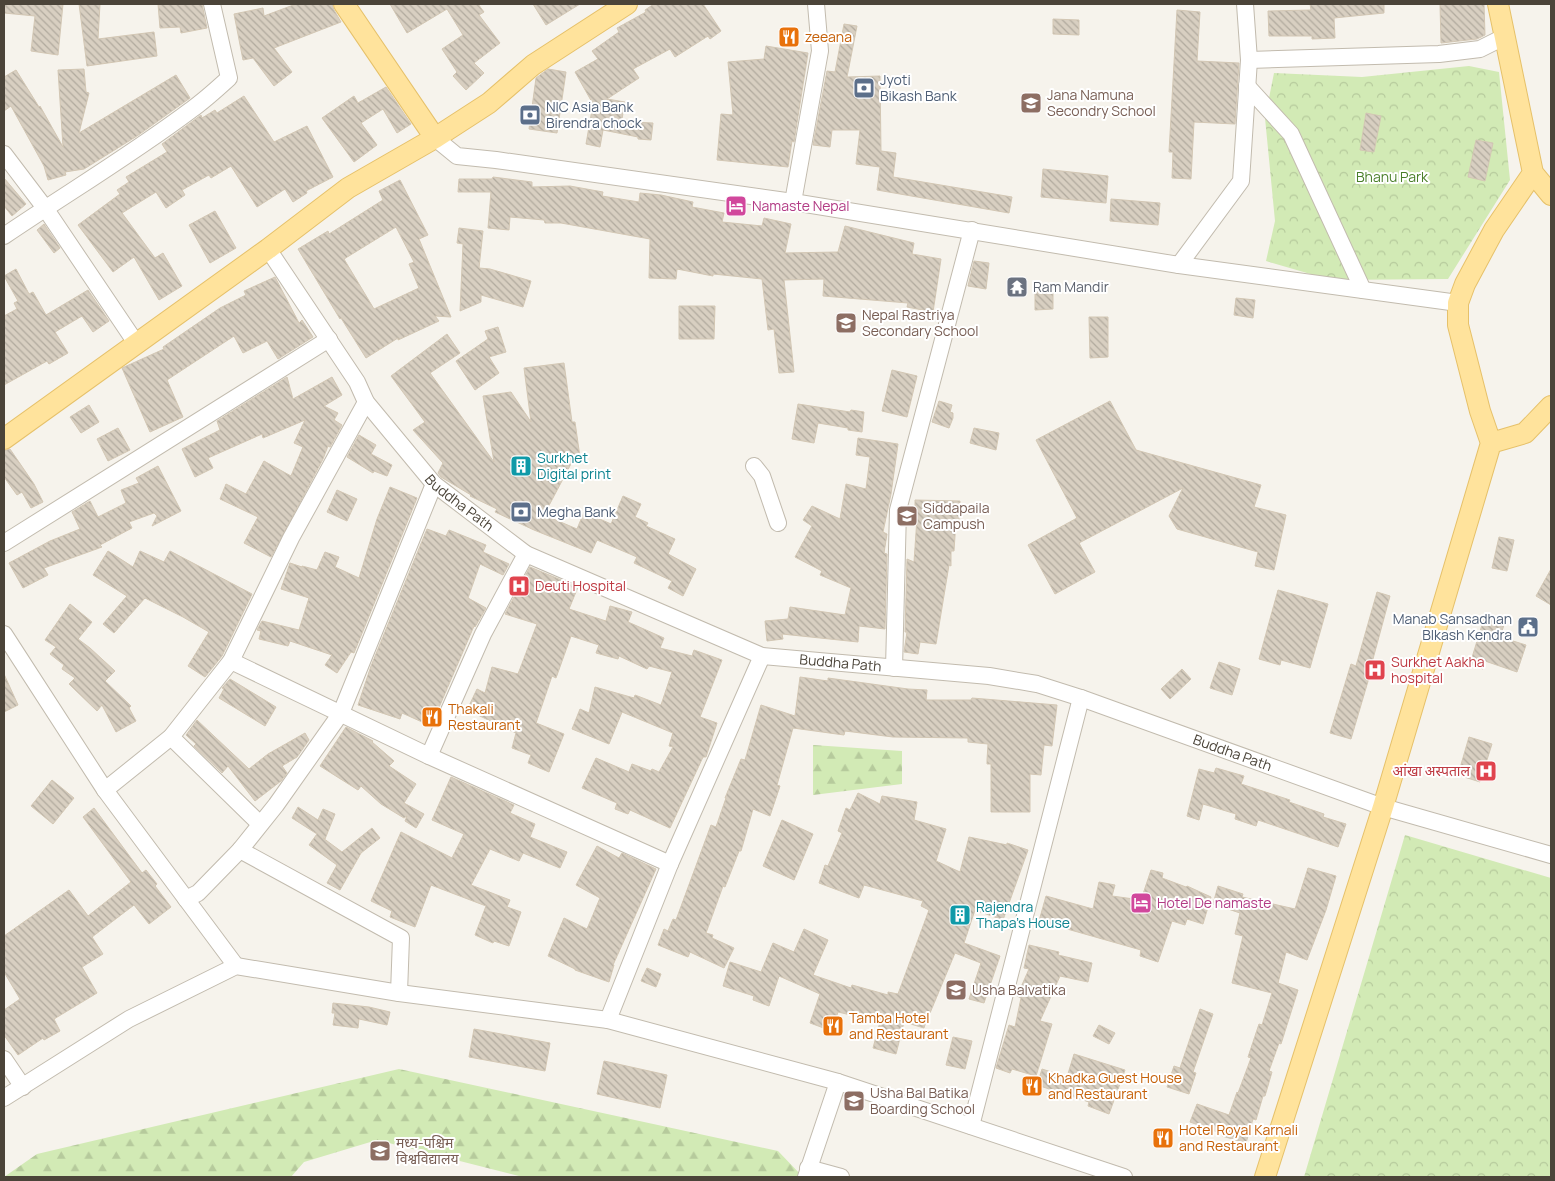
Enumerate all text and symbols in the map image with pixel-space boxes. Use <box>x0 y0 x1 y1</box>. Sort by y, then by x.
restaurant icon: zeeana <box>777 25 801 49</box>
place label: zeeana <box>805 27 852 46</box>
place label: Jyoti Bikash Bank <box>880 70 958 105</box>
bank icon: Jyoti Bikash Bank <box>852 76 876 100</box>
place label: Jana Namuna Secondry School <box>1047 85 1156 120</box>
school or university icon: Jana Namuna Secondry School <box>1019 91 1043 115</box>
place label: NIC Asia Bank Birendra chock <box>546 97 643 132</box>
bank icon: NIC Asia Bank Birendra chock <box>518 103 542 127</box>
park label: Bhanu Park <box>1356 167 1429 186</box>
hotel icon: Namaste Nepal <box>724 194 748 218</box>
place label: Namaste Nepal <box>752 196 850 215</box>
temple icon: Ram Mandir <box>1005 275 1029 299</box>
place label: Ram Mandir <box>1033 277 1109 296</box>
place label: Nepal Rastriya Secondary School <box>862 305 979 340</box>
school or university icon: Nepal Rastriya Secondary School <box>834 311 858 335</box>
place label: Surkhet Digital print <box>537 448 612 483</box>
building icon: Surkhet Digital print <box>509 454 533 478</box>
street label: Buddha Path <box>421 470 498 535</box>
place label: Siddapaila Campush <box>923 498 990 533</box>
bank icon: Megha Bank <box>509 500 533 524</box>
place label: Megha Bank <box>537 502 617 521</box>
school or university icon: Siddapaila Campush <box>895 504 919 528</box>
hospital icon: Deuti Hospital <box>507 574 531 598</box>
place label: Deuti Hospital <box>535 576 626 595</box>
place label: Manab Sansadhan BIkash Kendra <box>1393 609 1512 644</box>
public building icon: Manab Sansadhan BIkash Kendra <box>1516 615 1540 639</box>
street label: Buddha Path <box>799 649 882 675</box>
place label: Surkhet Aakha hospital <box>1391 652 1485 687</box>
hospital icon: Surkhet Aakha hospital <box>1363 658 1387 682</box>
place label: Thakali Restaurant <box>448 699 521 734</box>
restaurant icon: Thakali Restaurant <box>420 705 444 729</box>
street label: Buddha Path <box>1191 729 1275 775</box>
hospital icon: आंखा अस्पताल <box>1474 759 1498 783</box>
place label: आंखा अस्पताल <box>1393 761 1470 780</box>
hotel icon: Hotel De namaste <box>1129 891 1153 915</box>
place label: Hotel De namaste <box>1157 893 1271 912</box>
place label: Rajendra Thapa's House <box>976 897 1070 932</box>
building icon: Rajendra Thapa's House <box>948 903 972 927</box>
school or university icon: Usha Balvatika <box>944 978 968 1002</box>
place label: Usha Balvatika <box>972 980 1066 999</box>
place label: Tamba Hotel and Restaurant <box>849 1008 949 1043</box>
restaurant icon: Tamba Hotel and Restaurant <box>821 1014 845 1038</box>
place label: Khadka Guest House and Restaurant <box>1048 1068 1182 1103</box>
restaurant icon: Khadka Guest House and Restaurant <box>1020 1074 1044 1098</box>
place label: Usha Bal Batika Boarding School <box>870 1083 975 1118</box>
school or university icon: Usha Bal Batika Boarding School <box>842 1089 866 1113</box>
place label: Hotel Royal Karnali and Restaurant <box>1179 1120 1298 1155</box>
restaurant icon: Hotel Royal Karnali and Restaurant <box>1151 1126 1175 1150</box>
place label: मध्य-पश्चिम विश्वविद्यालय <box>396 1133 459 1168</box>
school or university icon: मध्य-पश्चिम विश्वविद्यालय <box>368 1139 392 1163</box>

